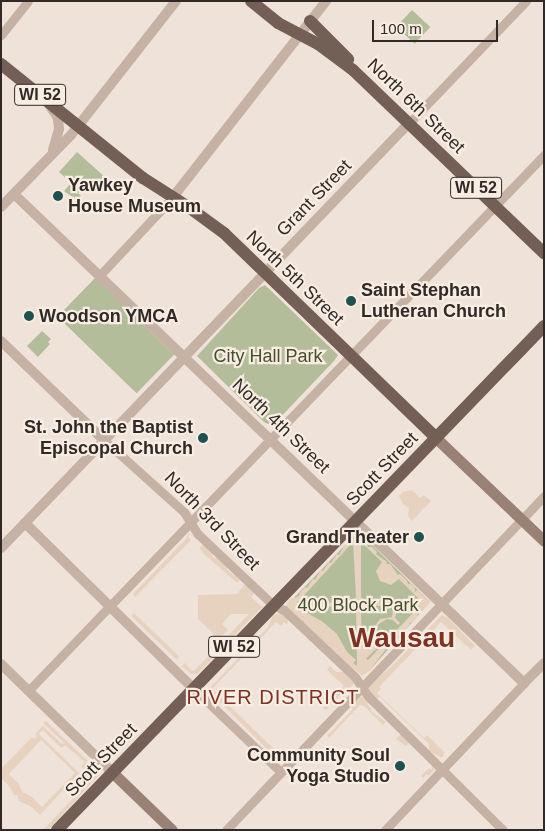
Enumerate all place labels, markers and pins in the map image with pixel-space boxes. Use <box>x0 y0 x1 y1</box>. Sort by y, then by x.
place label: Yawkey House Museum <box>68 175 201 218</box>
marker: Yawkey House Museum <box>52 190 64 202</box>
place label: Saint Stephan Lutheran Church <box>361 280 506 322</box>
marker: Saint Stephan Lutheran Church <box>345 295 357 307</box>
place label: Woodson YMCA <box>39 305 179 327</box>
marker: Woodson YMCA <box>23 310 35 322</box>
place label: St. John the Baptist Episcopal Church <box>24 417 193 459</box>
marker: St. John the Baptist Episcopal Church <box>197 432 209 444</box>
place label: Grand Theater <box>286 526 409 548</box>
marker: Grand Theater <box>413 531 425 543</box>
place label: Community Soul Yoga Studio <box>247 745 390 788</box>
marker: Community Soul Yoga Studio <box>394 760 406 772</box>

